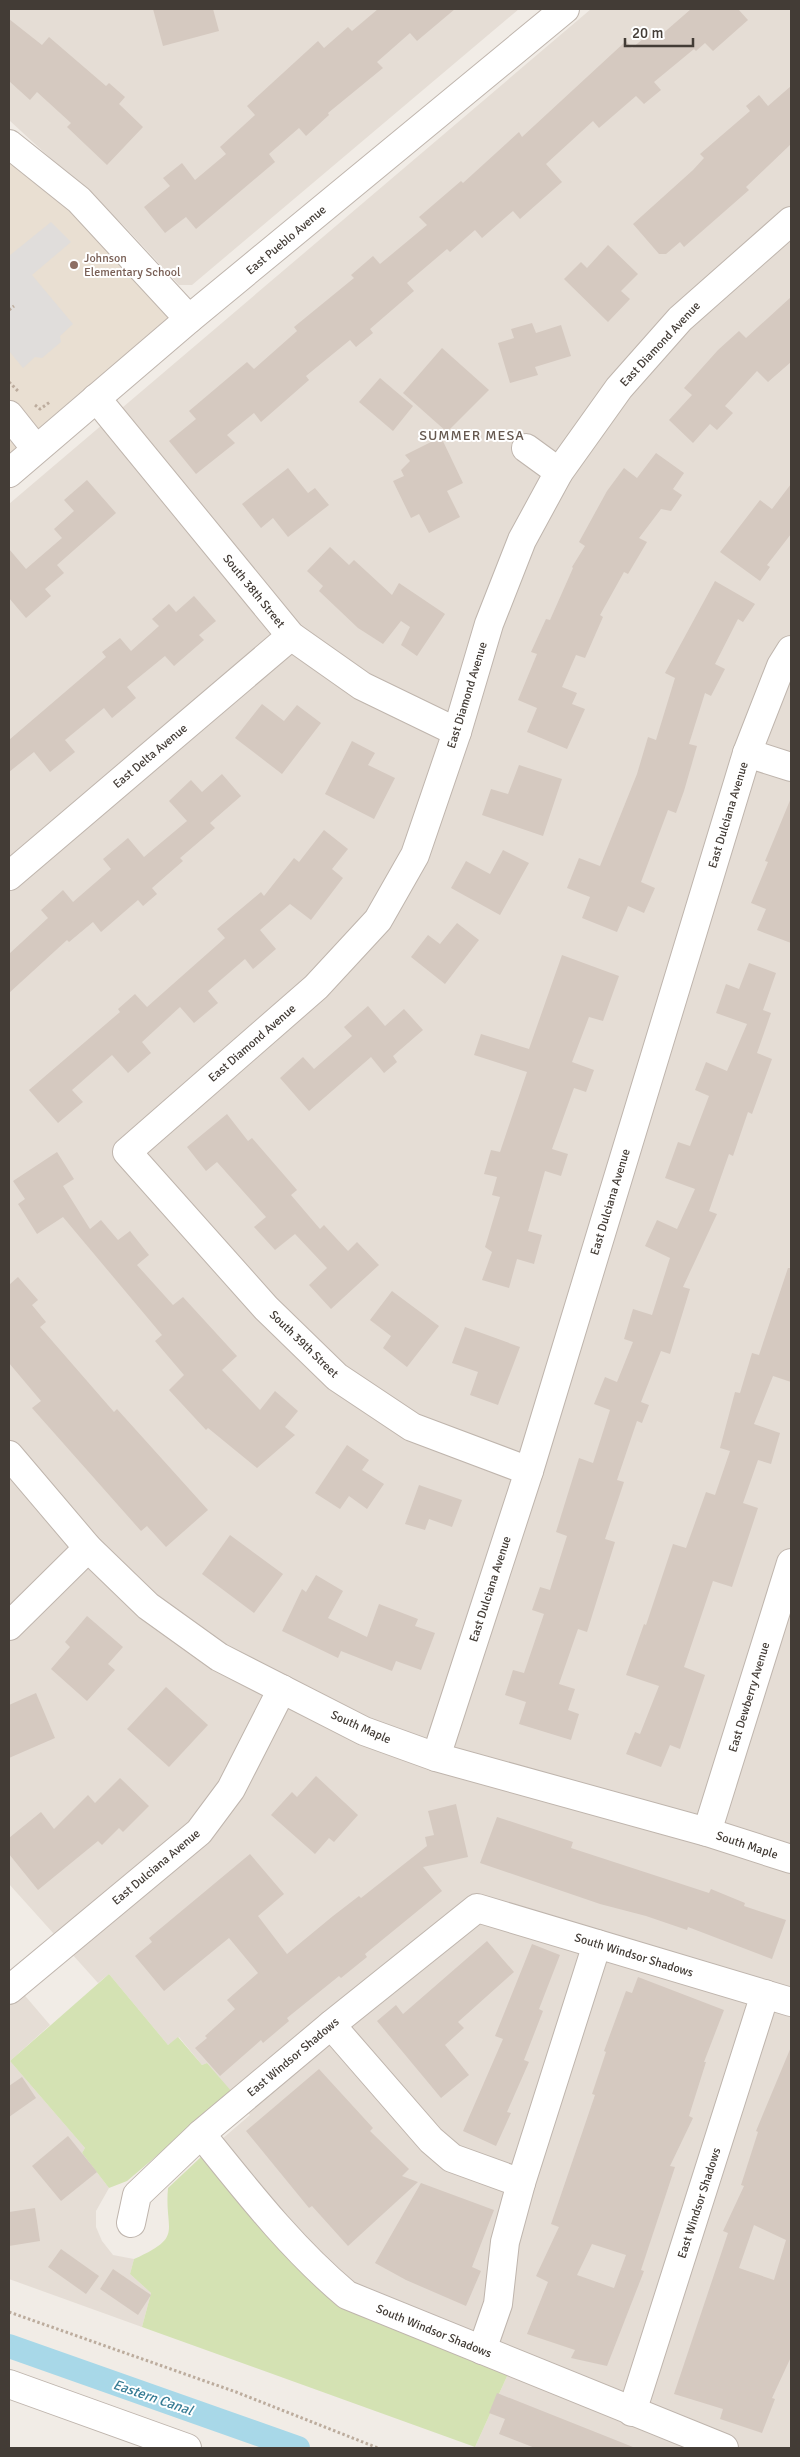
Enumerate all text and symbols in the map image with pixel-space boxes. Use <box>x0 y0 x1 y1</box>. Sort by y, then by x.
scale bar <box>625 15 692 47</box>
text: 20 m <box>632 24 663 42</box>
street label: East Pueblo Avenue <box>243 202 330 278</box>
place label: Johnson Elementary School <box>84 251 181 280</box>
marker: Johnson Elementary School <box>68 259 80 271</box>
street label: East Diamond Avenue <box>617 299 704 390</box>
district label: SUMMER MESA <box>419 427 525 444</box>
street label: South 38th Street <box>219 551 288 631</box>
street label: East Diamond Avenue <box>444 640 491 750</box>
street label: East Delta Avenue <box>110 721 191 792</box>
street label: East Dulciana Avenue <box>705 760 752 870</box>
street label: East Diamond Avenue <box>206 1001 299 1085</box>
street label: East Dulciana Avenue <box>587 1147 634 1257</box>
street label: South 39th Street <box>266 1308 341 1381</box>
street label: East Dulciana Avenue <box>466 1534 515 1644</box>
street label: East Dewberry Avenue <box>726 1640 773 1754</box>
street label: South Maple <box>328 1708 393 1747</box>
street label: East Dulciana Avenue <box>109 1826 203 1909</box>
street label: South Maple <box>714 1828 780 1863</box>
street label: South Windsor Shadows <box>573 1930 695 1981</box>
street label: East Windsor Shadows <box>244 2015 342 2100</box>
street label: East Windsor Shadows <box>675 2146 724 2260</box>
street label: South Windsor Shadows <box>374 2301 494 2362</box>
water label: Eastern Canal <box>111 2376 196 2419</box>

